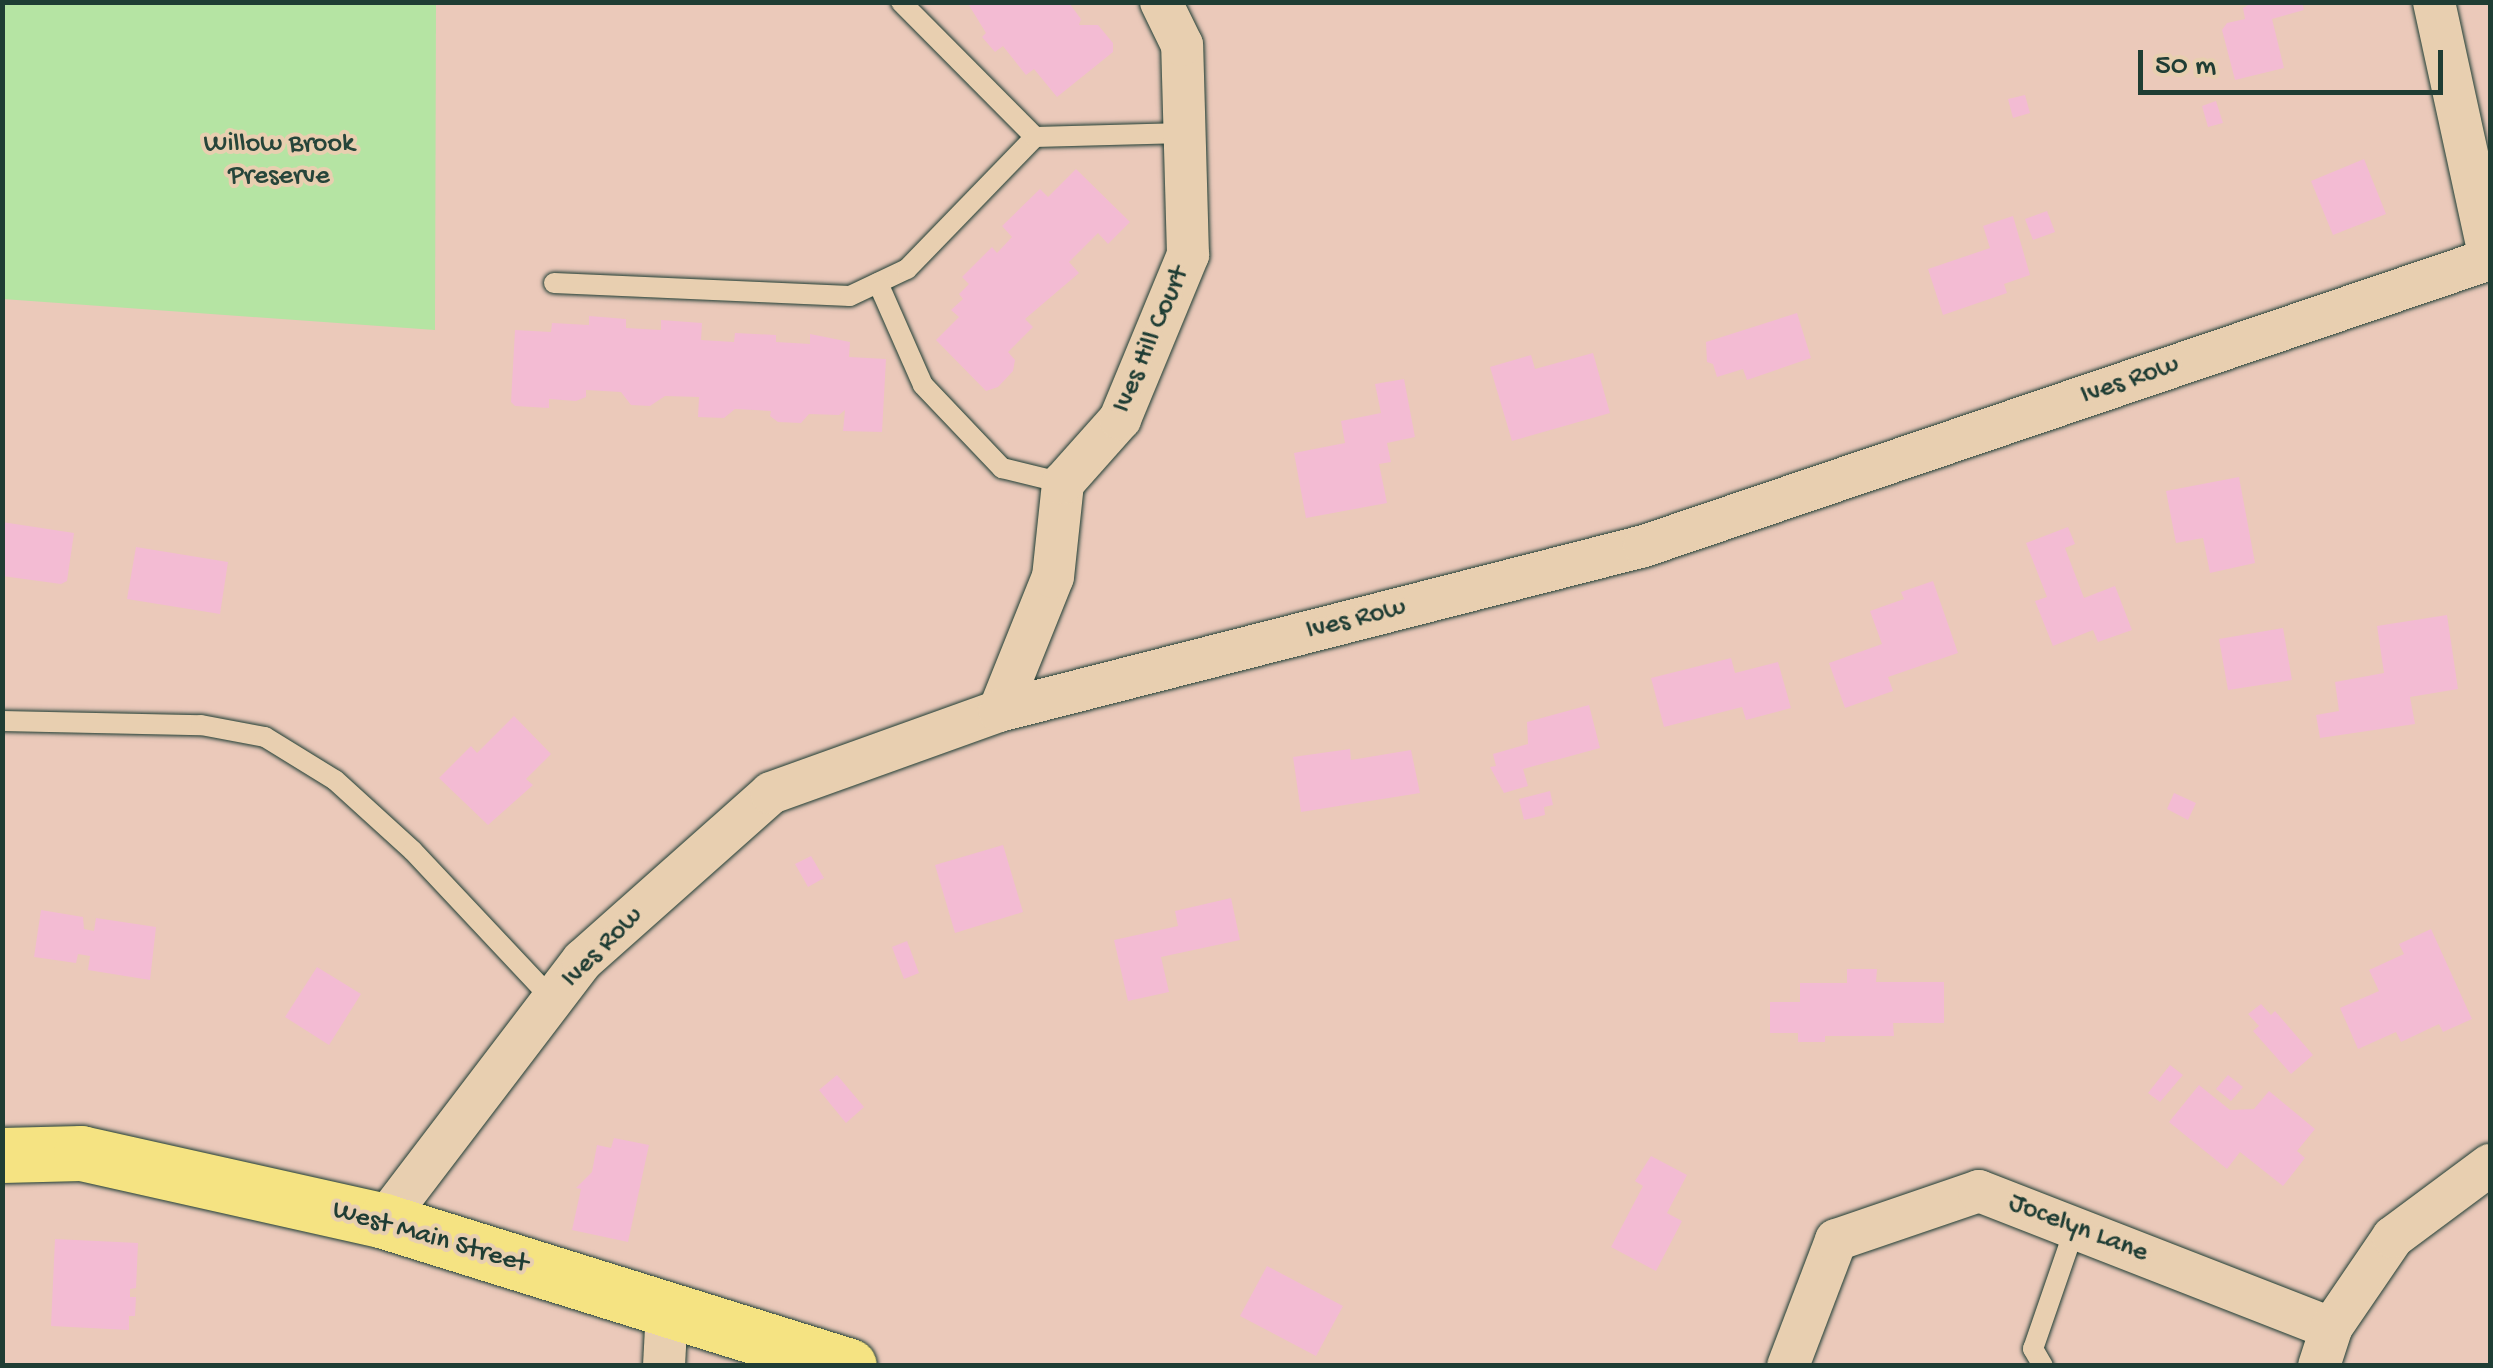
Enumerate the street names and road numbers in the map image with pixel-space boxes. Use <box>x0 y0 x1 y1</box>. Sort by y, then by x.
street label: Ives Hill Court <box>1106 262 1198 418</box>
street label: Ives Row <box>2077 349 2183 413</box>
street label: Ives Row <box>1303 591 1409 649</box>
street label: Ives Row <box>555 900 651 996</box>
street label: Jocelyn Lane <box>2003 1187 2153 1271</box>
street label: West Main Street <box>328 1194 532 1282</box>

